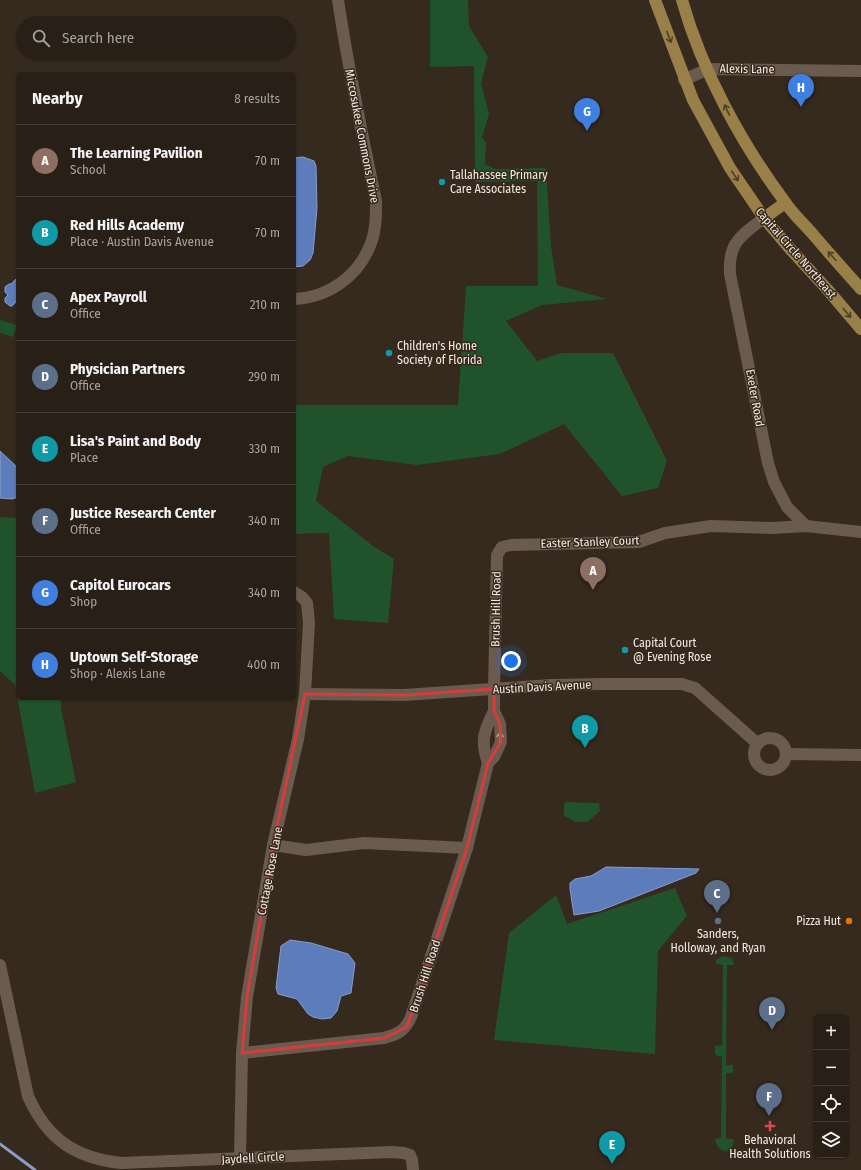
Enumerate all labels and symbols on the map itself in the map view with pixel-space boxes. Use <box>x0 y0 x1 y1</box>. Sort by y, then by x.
one-way arrow <box>665 30 673 42</box>
street label: Alexis Lane <box>719 62 775 76</box>
street label: Miccosukee Commons Drive <box>342 68 382 204</box>
pin: H <box>788 74 814 107</box>
pin: G <box>574 98 600 131</box>
one-way arrow <box>723 104 730 116</box>
place label: Tallahassee Primary Care Associates <box>450 168 548 196</box>
one-way arrow <box>732 170 740 182</box>
marker: Tallahassee Primary Care Associates <box>437 177 447 187</box>
street label: Capital Circle Northeast <box>753 205 839 301</box>
one-way arrow <box>828 251 837 262</box>
one-way arrow <box>843 307 852 318</box>
place label: Children's Home Society of Florida <box>397 339 482 367</box>
marker: Children's Home Society of Florida <box>384 348 394 358</box>
street label: Exeter Road <box>743 368 767 428</box>
street label: Easter Stanley Court <box>540 533 640 551</box>
pin: A <box>580 557 606 590</box>
street label: Brush Hill Road <box>488 571 504 647</box>
place label: Capital Court @ Evening Rose <box>633 636 711 664</box>
marker: Capital Court @ Evening Rose <box>620 645 630 655</box>
your location <box>501 651 521 671</box>
street label: Austin Davis Avenue <box>492 677 592 697</box>
pin: B <box>572 715 598 748</box>
one-way arrow <box>496 732 503 745</box>
street label: Cottage Rose Lane <box>255 826 285 916</box>
pin: C <box>704 880 730 913</box>
place label: Pizza Hut <box>796 914 841 928</box>
marker: Sanders, Holloway, and Ryan <box>713 916 723 926</box>
marker: Pizza Hut <box>844 916 854 926</box>
place label: Sanders, Holloway, and Ryan <box>670 927 766 955</box>
street label: Brush Hill Road <box>407 938 443 1014</box>
pin: D <box>759 997 785 1030</box>
pin: F <box>756 1083 782 1116</box>
marker: Behavioral Health Solutions <box>764 1120 776 1132</box>
pin: E <box>599 1131 625 1164</box>
place label: Behavioral Health Solutions <box>729 1133 811 1161</box>
street label: Jaydell Circle <box>221 1149 285 1167</box>

